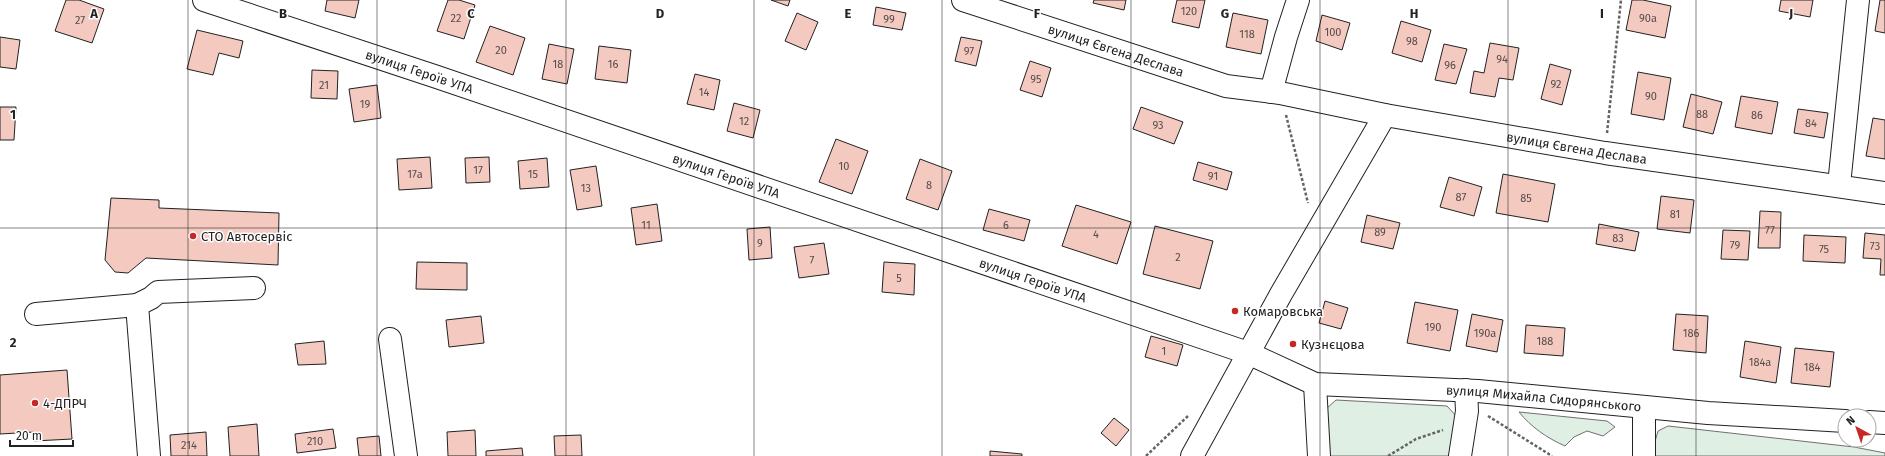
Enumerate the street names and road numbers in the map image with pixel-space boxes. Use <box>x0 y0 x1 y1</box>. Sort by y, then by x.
street label: вулиця Євгена Деслава <box>1046 21 1186 79</box>
street label: вулиця Героїв УПА <box>364 46 476 96</box>
street label: вулиця Євгена Деслава <box>1505 129 1648 166</box>
street label: вулиця Героїв УПА <box>671 150 782 201</box>
street label: вулиця Героїв УПА <box>977 255 1089 305</box>
street label: вулиця Михайла Сидорянського <box>1446 382 1642 414</box>

